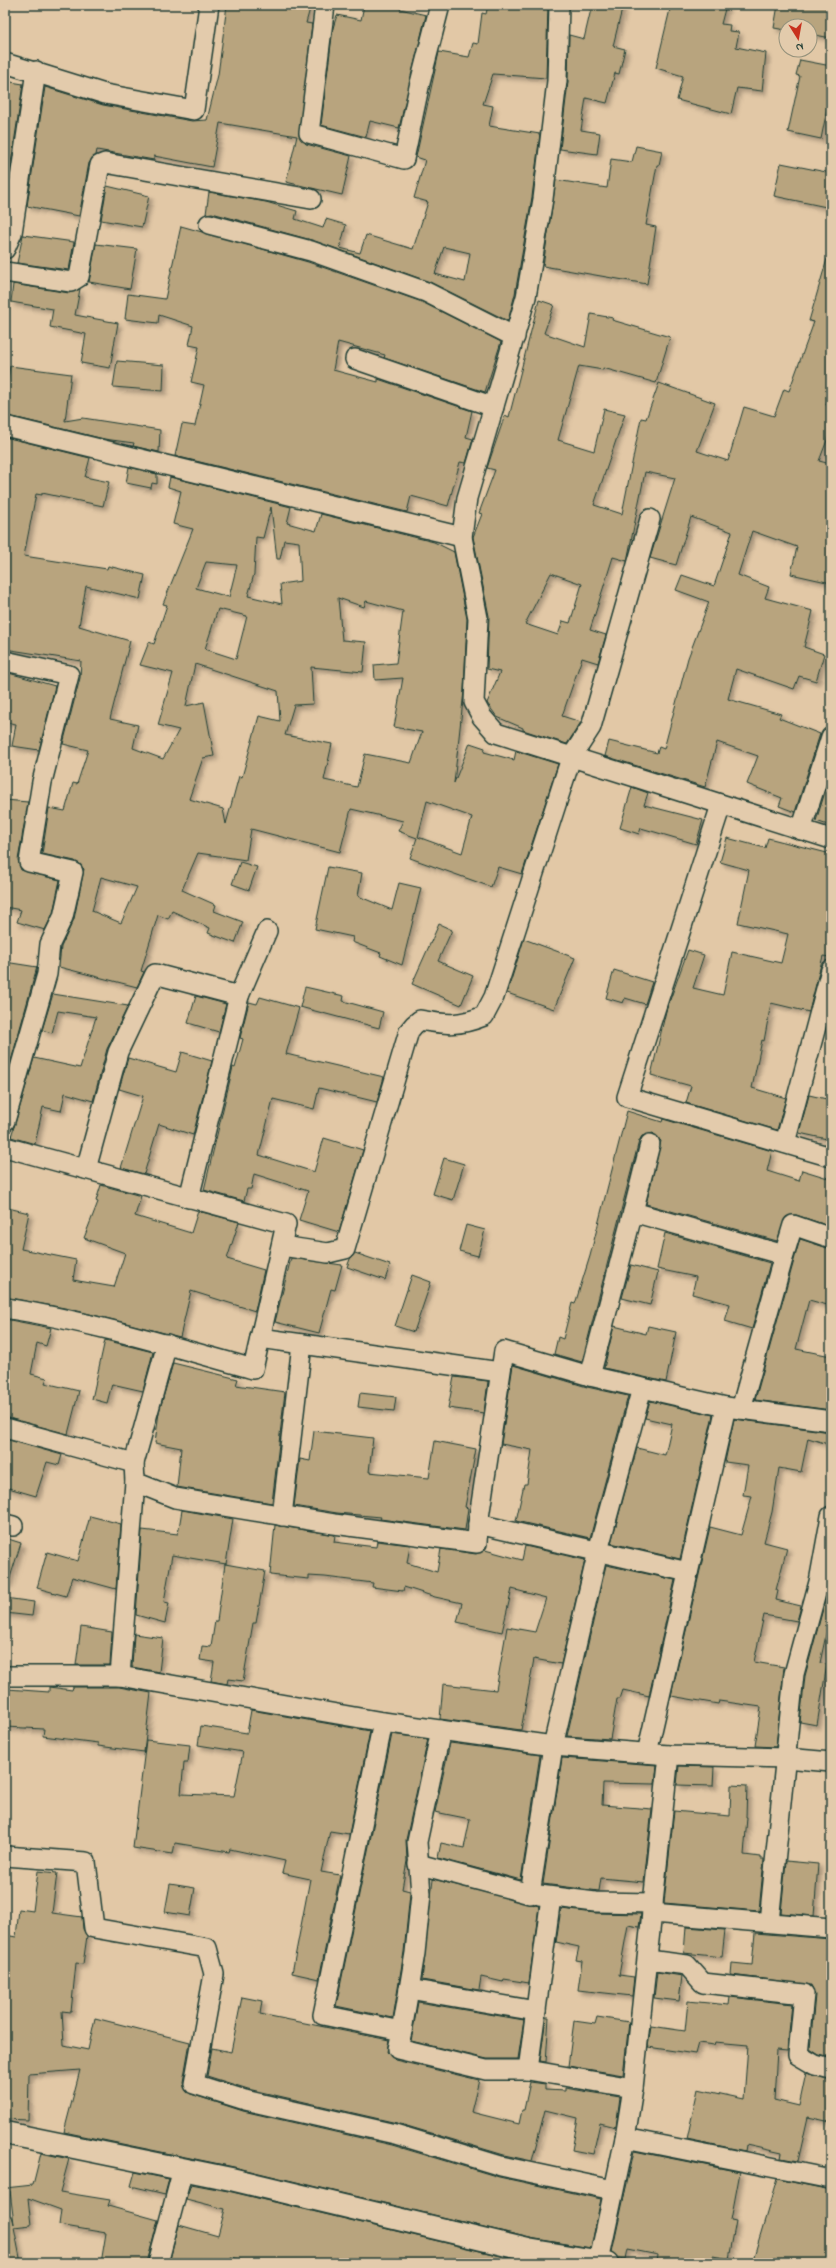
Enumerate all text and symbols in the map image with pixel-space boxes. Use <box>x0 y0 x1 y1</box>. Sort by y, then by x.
north arrow <box>778 18 818 58</box>
text: N <box>795 38 805 55</box>

